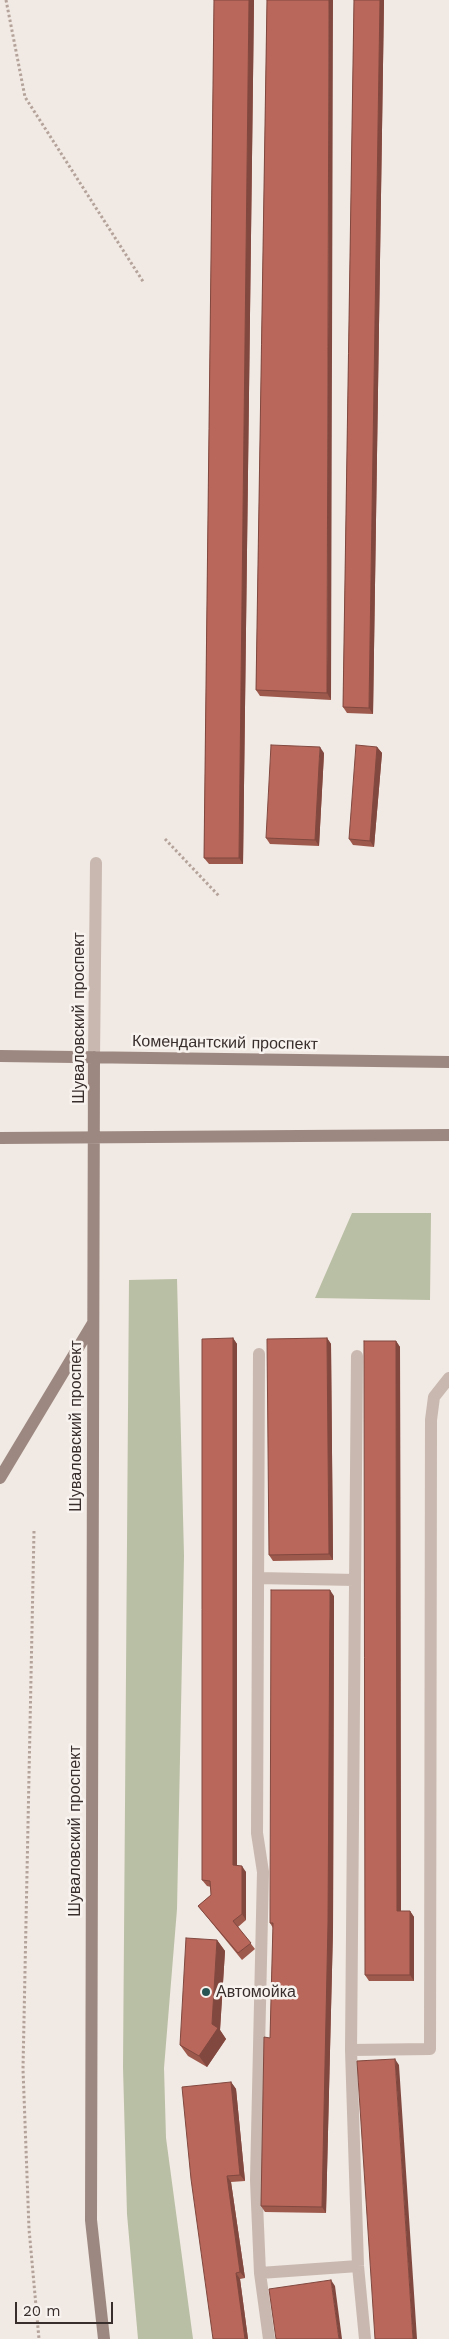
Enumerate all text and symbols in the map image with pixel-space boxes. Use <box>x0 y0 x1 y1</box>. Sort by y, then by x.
street label: Шуваловский проспект <box>69 932 89 1104</box>
street label: Комендантский проспект <box>132 1032 318 1054</box>
street label: Шуваловский проспект <box>66 1340 86 1512</box>
street label: Шуваловский проспект <box>65 1745 85 1917</box>
place label: Автомойка <box>216 1982 296 2002</box>
marker: Автомойка <box>200 1986 212 1998</box>
scale bar <box>18 2292 115 2324</box>
text: 20 m <box>23 2302 61 2320</box>

